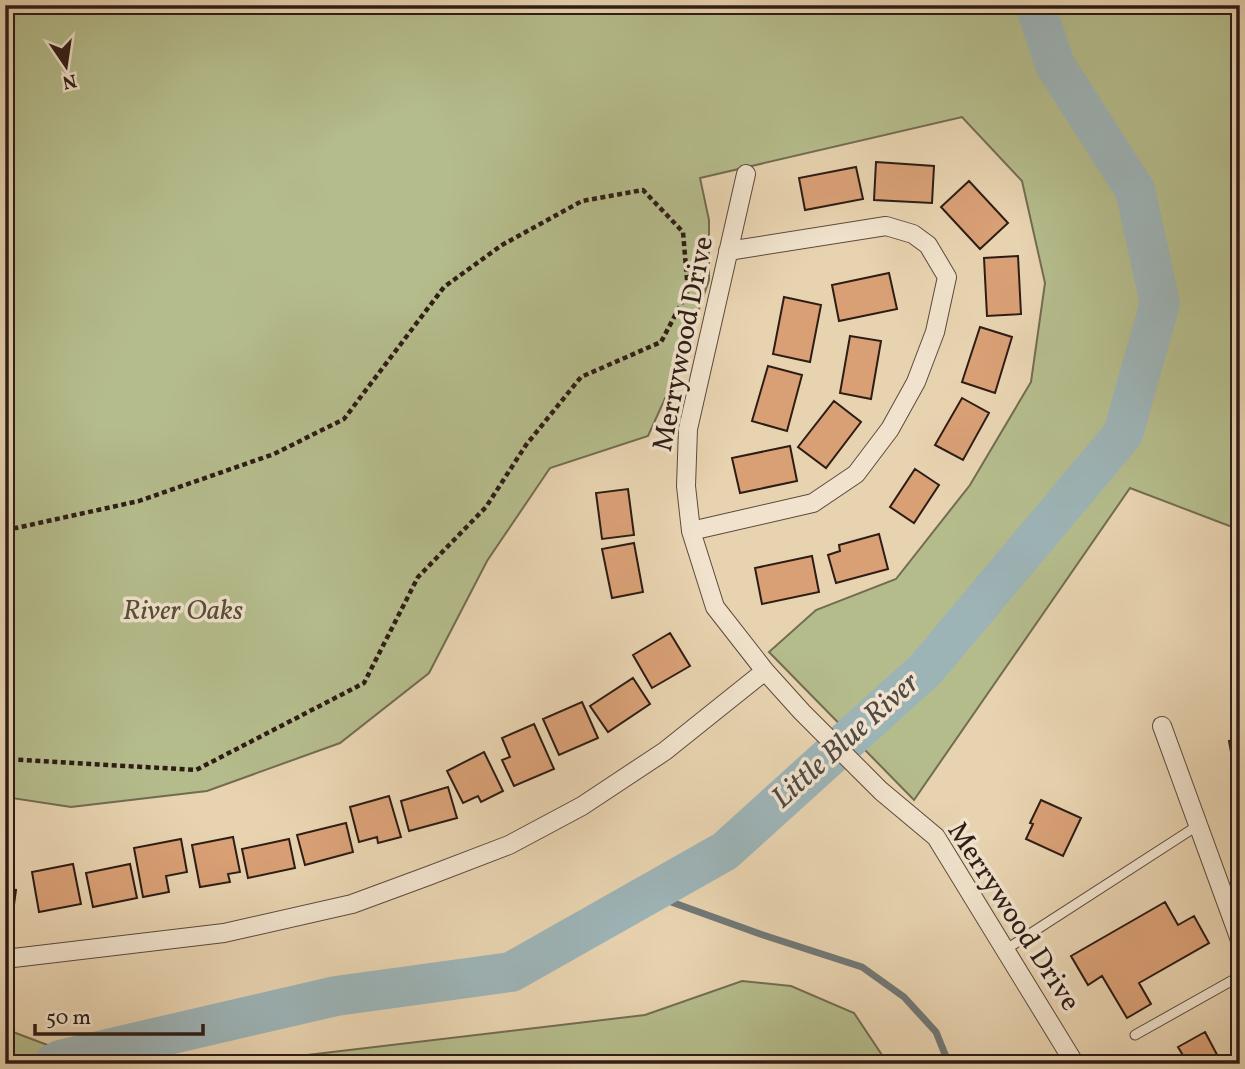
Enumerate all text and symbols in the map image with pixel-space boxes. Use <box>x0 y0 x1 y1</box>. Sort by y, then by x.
north arrow <box>32 32 102 102</box>
text: N <box>60 66 79 95</box>
street label: Merrywood Drive <box>644 233 724 455</box>
park label: River Oaks <box>123 592 243 631</box>
water label: Little Blue River <box>763 663 930 819</box>
street label: Merrywood Drive <box>937 815 1089 1019</box>
scale bar <box>35 992 203 1036</box>
text: 50 m <box>46 1004 91 1033</box>

